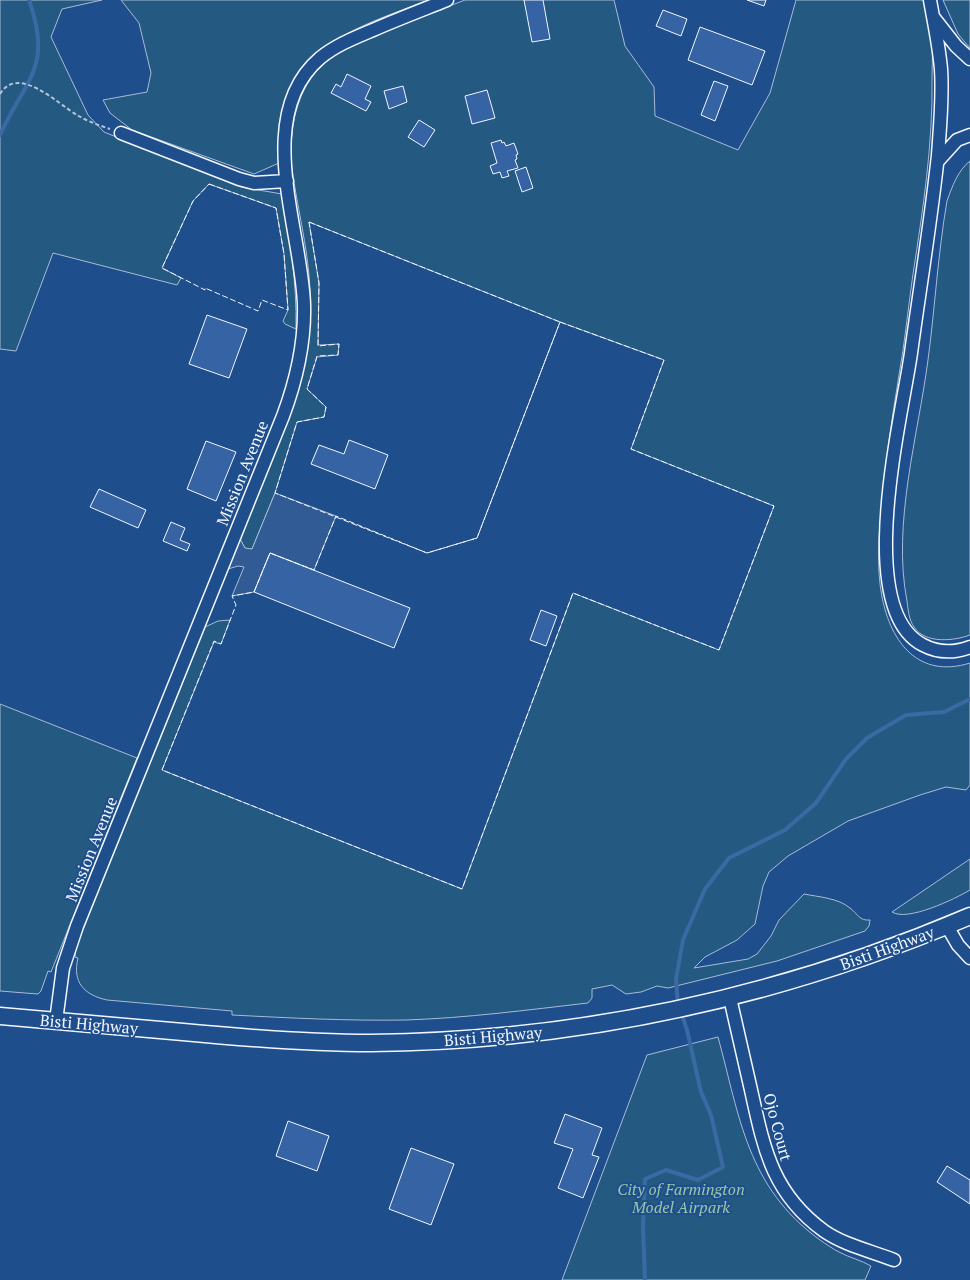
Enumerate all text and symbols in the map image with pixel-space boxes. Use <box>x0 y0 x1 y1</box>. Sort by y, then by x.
street label: Mission Avenue <box>211 417 273 529</box>
street label: Mission Avenue <box>60 793 122 905</box>
street label: Bisti Highway <box>837 921 938 975</box>
street label: Bisti Highway <box>39 1009 140 1039</box>
street label: Bisti Highway <box>443 1021 544 1051</box>
street label: Ojo Court <box>758 1091 798 1163</box>
park label: City of Farmington Model Airpark <box>617 1178 745 1218</box>

